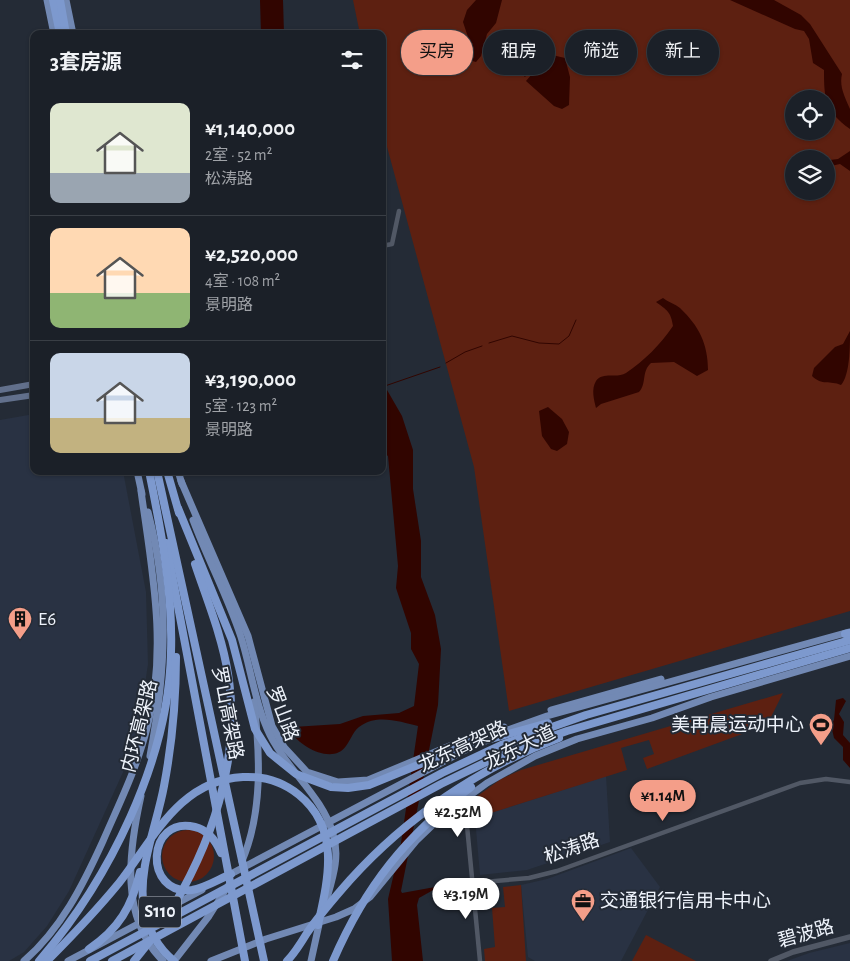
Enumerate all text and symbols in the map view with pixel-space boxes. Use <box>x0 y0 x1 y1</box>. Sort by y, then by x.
chip: 买房 <box>401 30 473 75</box>
chip: 租房 <box>483 30 555 75</box>
chip: 筛选 <box>565 30 637 75</box>
chip: 新上 <box>647 30 719 75</box>
icon: filters <box>338 46 366 74</box>
text: 3套房源 <box>50 52 122 73</box>
map controls <box>785 90 835 200</box>
button: locate <box>785 90 835 140</box>
text: ¥1,140,000 <box>205 118 295 139</box>
icon: home <box>90 123 150 183</box>
text: 2室 · 52 m² <box>205 147 272 163</box>
button: layers <box>785 150 835 200</box>
text: 松涛路 <box>205 171 253 187</box>
text: ¥2,520,000 <box>205 244 298 265</box>
icon: home <box>90 248 150 308</box>
text: 4室 · 108 m² <box>205 273 280 289</box>
text: 景明路 <box>205 297 253 313</box>
text: ¥3,190,000 <box>205 369 296 390</box>
icon: home <box>90 373 150 433</box>
text: 5室 · 123 m² <box>205 398 277 414</box>
text: 景明路 <box>205 422 253 438</box>
building icon: E6 <box>7 606 33 640</box>
place label: E6 <box>38 610 56 629</box>
street label: 罗山高架路 <box>209 664 247 761</box>
street label: 内环高架路 <box>117 677 161 774</box>
street label: 罗山路 <box>263 684 302 744</box>
sports icon: 美再晨运动中心 <box>808 712 834 746</box>
place label: 美再晨运动中心 <box>671 714 804 735</box>
street label: 龙东高架路 <box>415 716 510 776</box>
street label: 龙东大道 <box>481 721 558 773</box>
pin: ¥1.14M <box>622 780 704 822</box>
text: ¥1.14M <box>641 788 685 804</box>
pin: ¥2.52M <box>417 796 499 838</box>
text: ¥2.52M <box>435 804 481 820</box>
street label: 松涛路 <box>541 829 602 867</box>
pin: ¥3.19M <box>425 878 507 920</box>
text: ¥3.19M <box>443 886 489 902</box>
office icon: 交通银行信用卡中心 <box>570 888 596 922</box>
place label: 交通银行信用卡中心 <box>600 890 771 911</box>
road number: S110 <box>139 896 181 928</box>
street label: 碧波路 <box>776 916 836 951</box>

